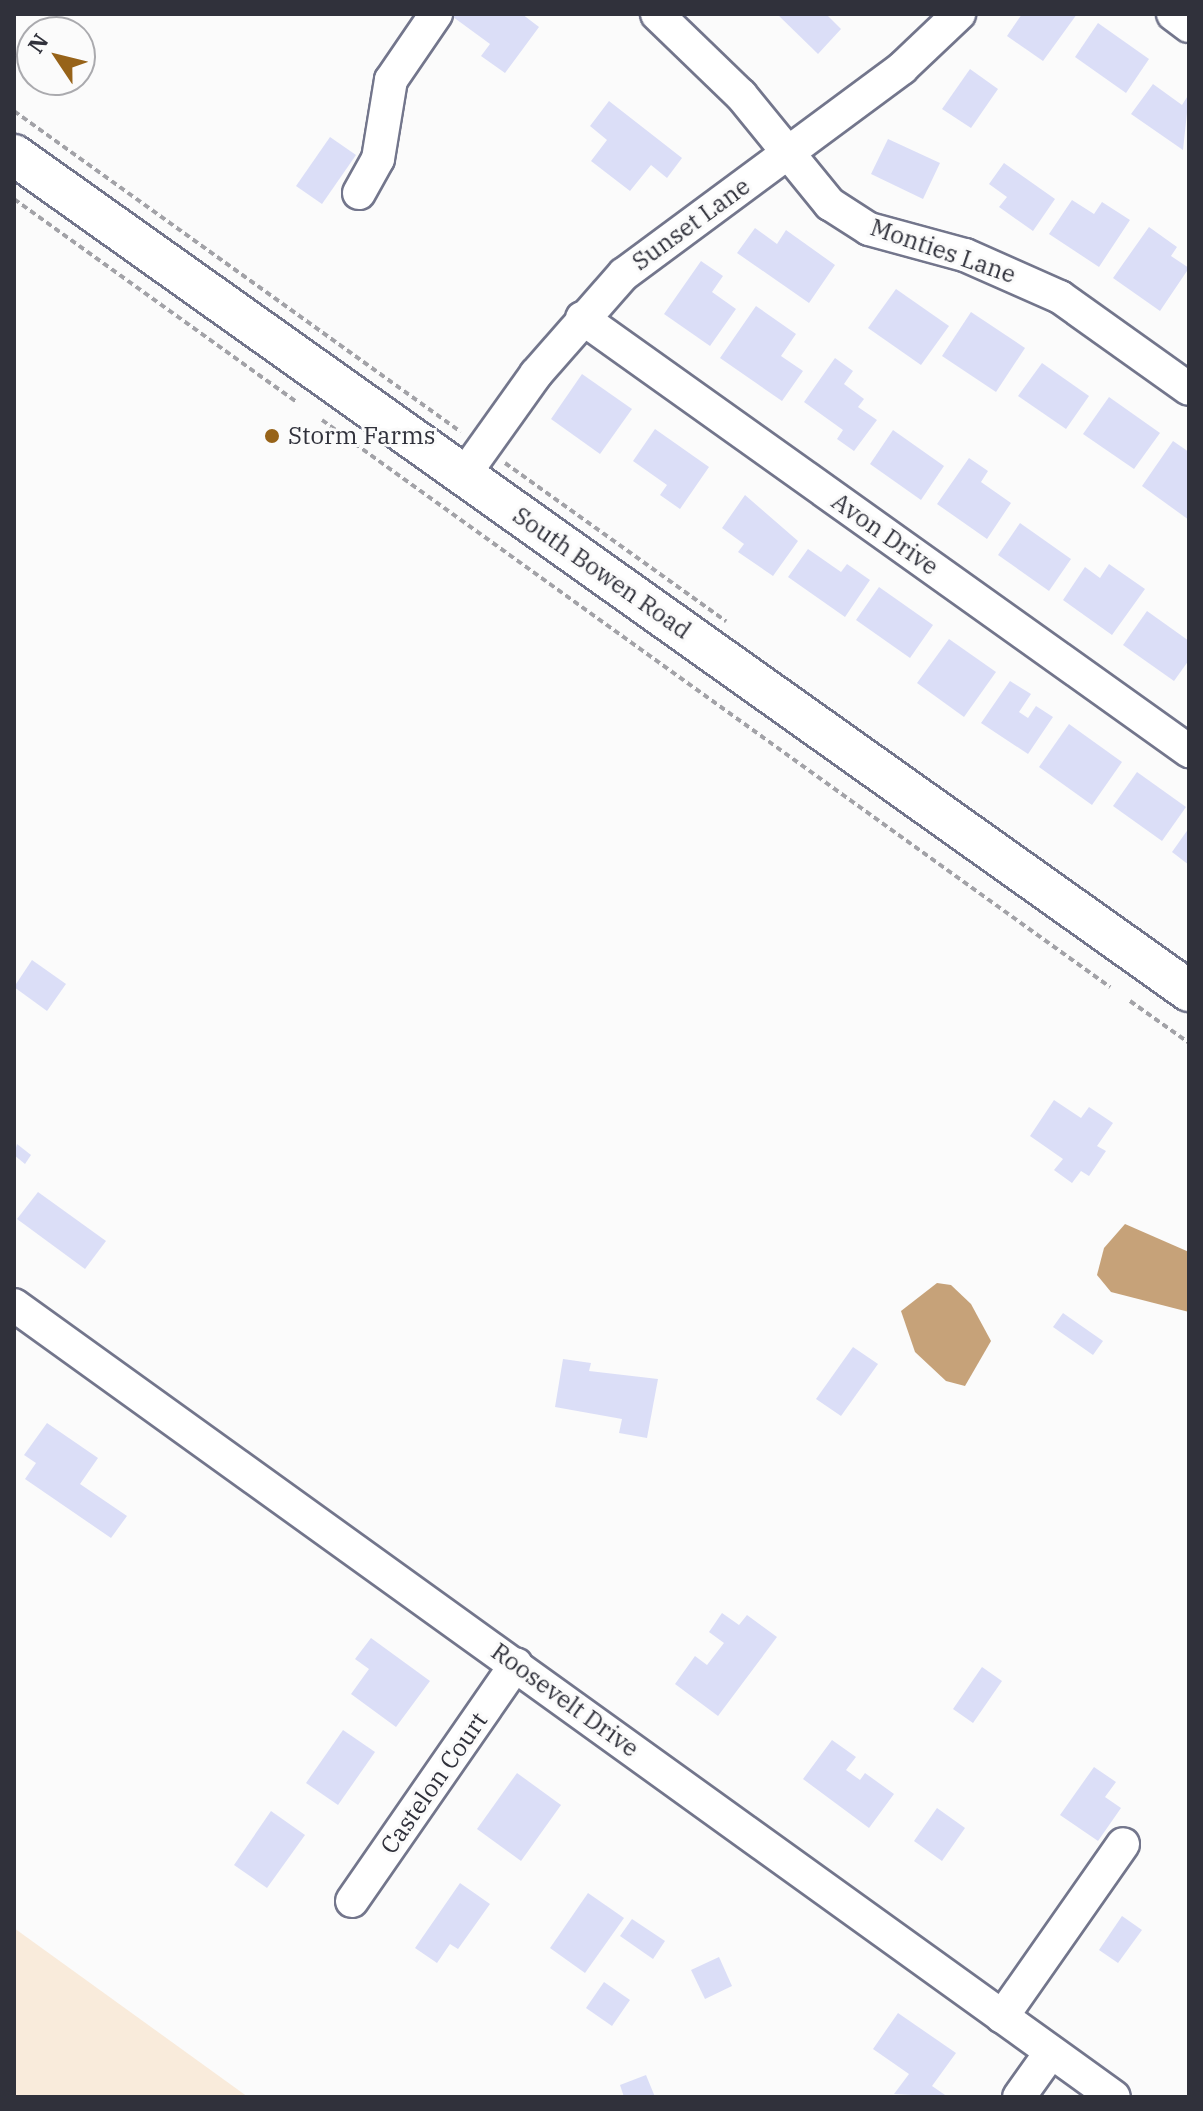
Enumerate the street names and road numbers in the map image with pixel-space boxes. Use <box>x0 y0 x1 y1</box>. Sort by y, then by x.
street label: Sunset Lane <box>627 172 755 276</box>
street label: Monties Lane <box>867 213 1019 289</box>
street label: Avon Drive <box>826 487 944 581</box>
street label: South Bowen Road <box>508 501 696 645</box>
street label: Roosevelt Drive <box>486 1637 644 1763</box>
street label: Castelon Court <box>375 1707 493 1859</box>

